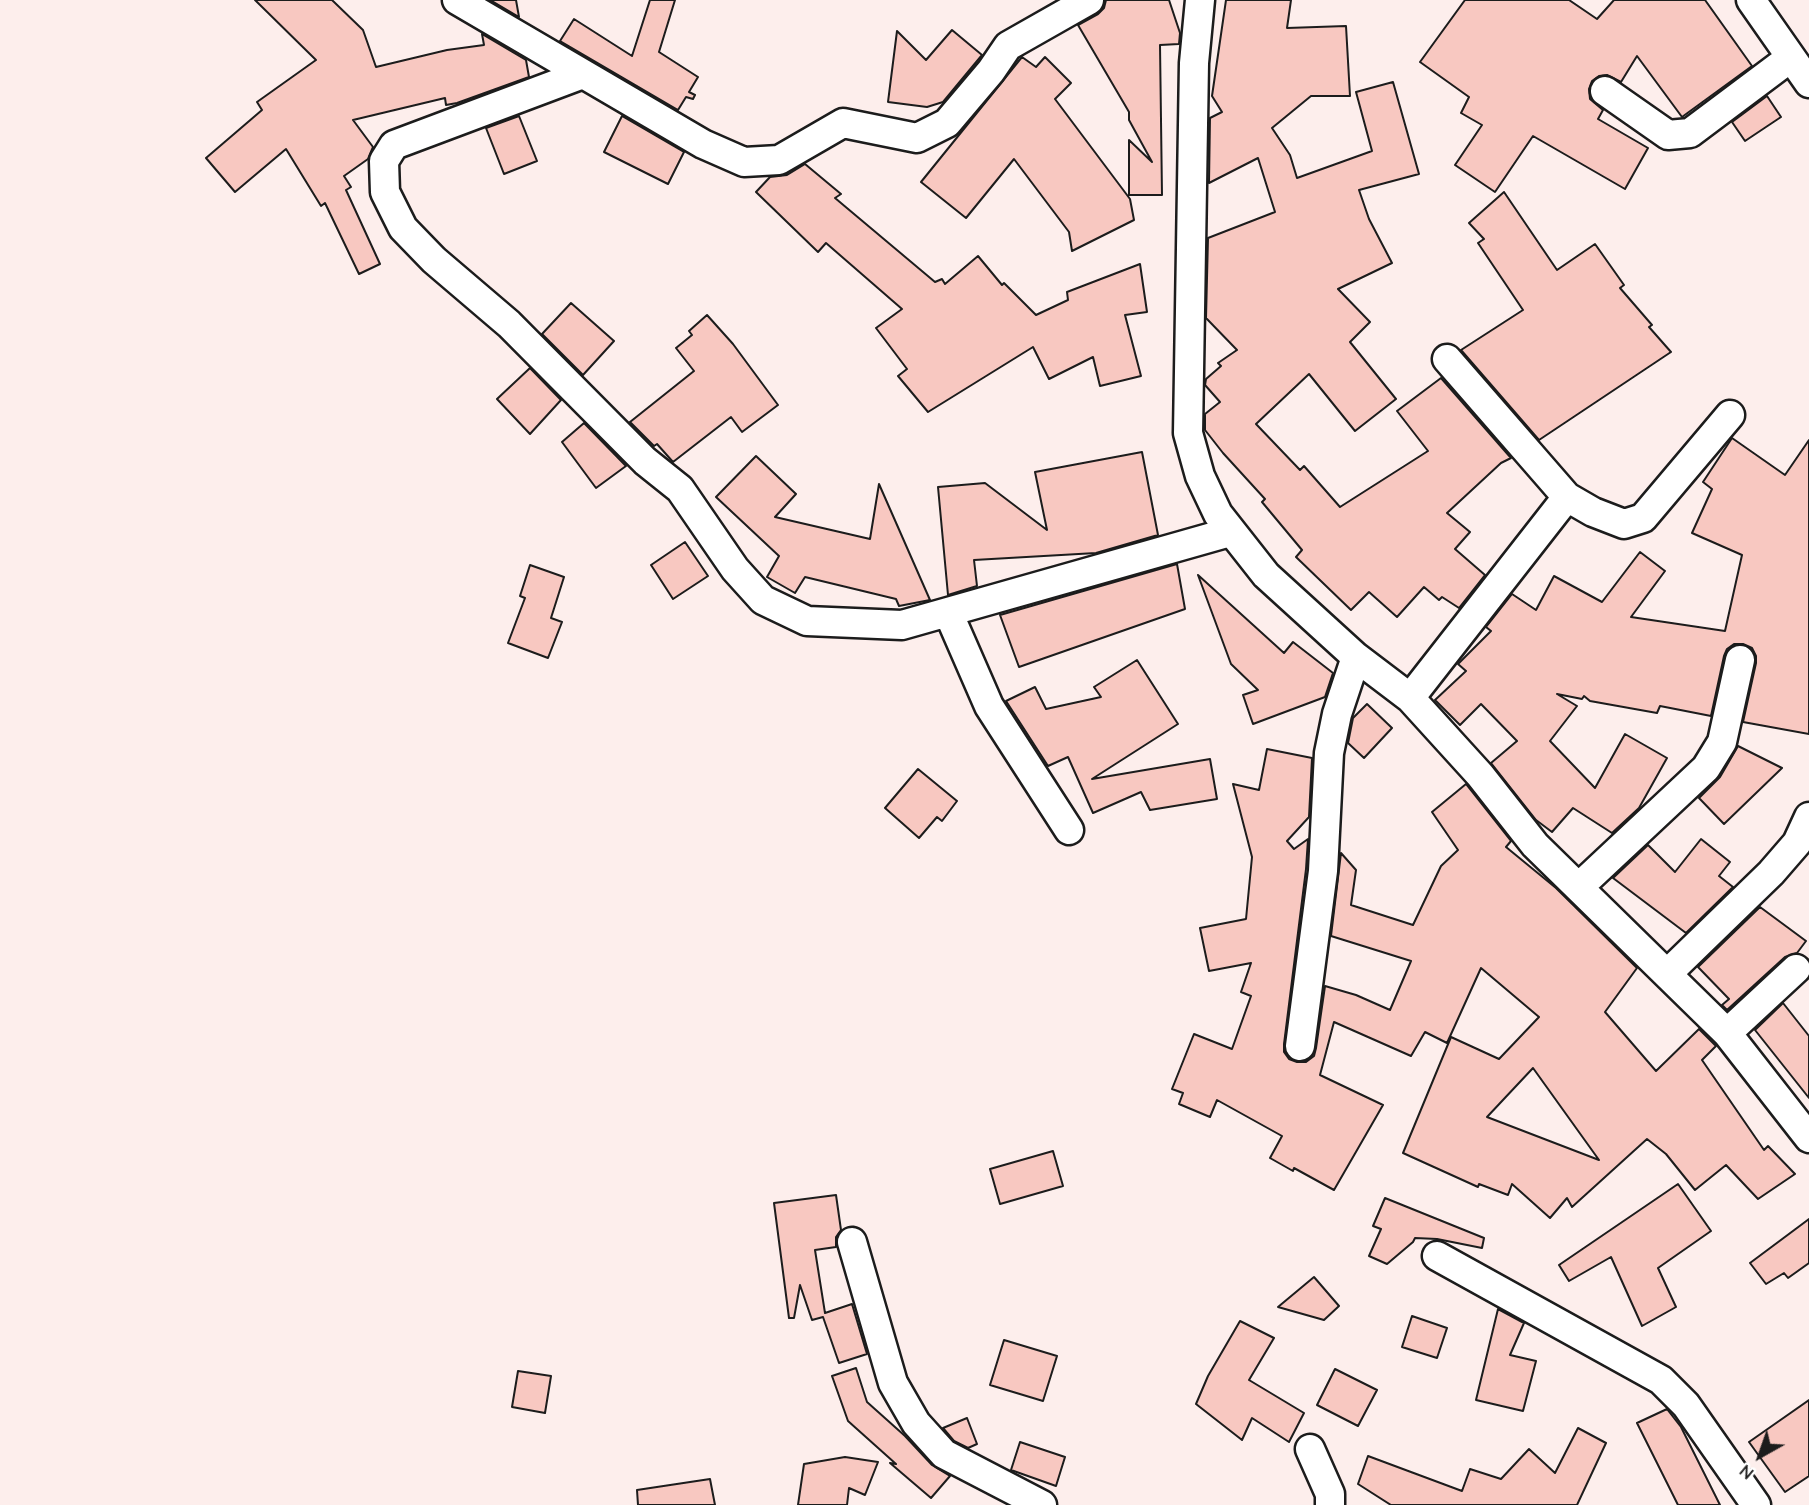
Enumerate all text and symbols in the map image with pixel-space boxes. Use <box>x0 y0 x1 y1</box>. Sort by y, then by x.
north arrow <box>1725 1421 1795 1491</box>
text: N <box>1735 1460 1758 1485</box>

